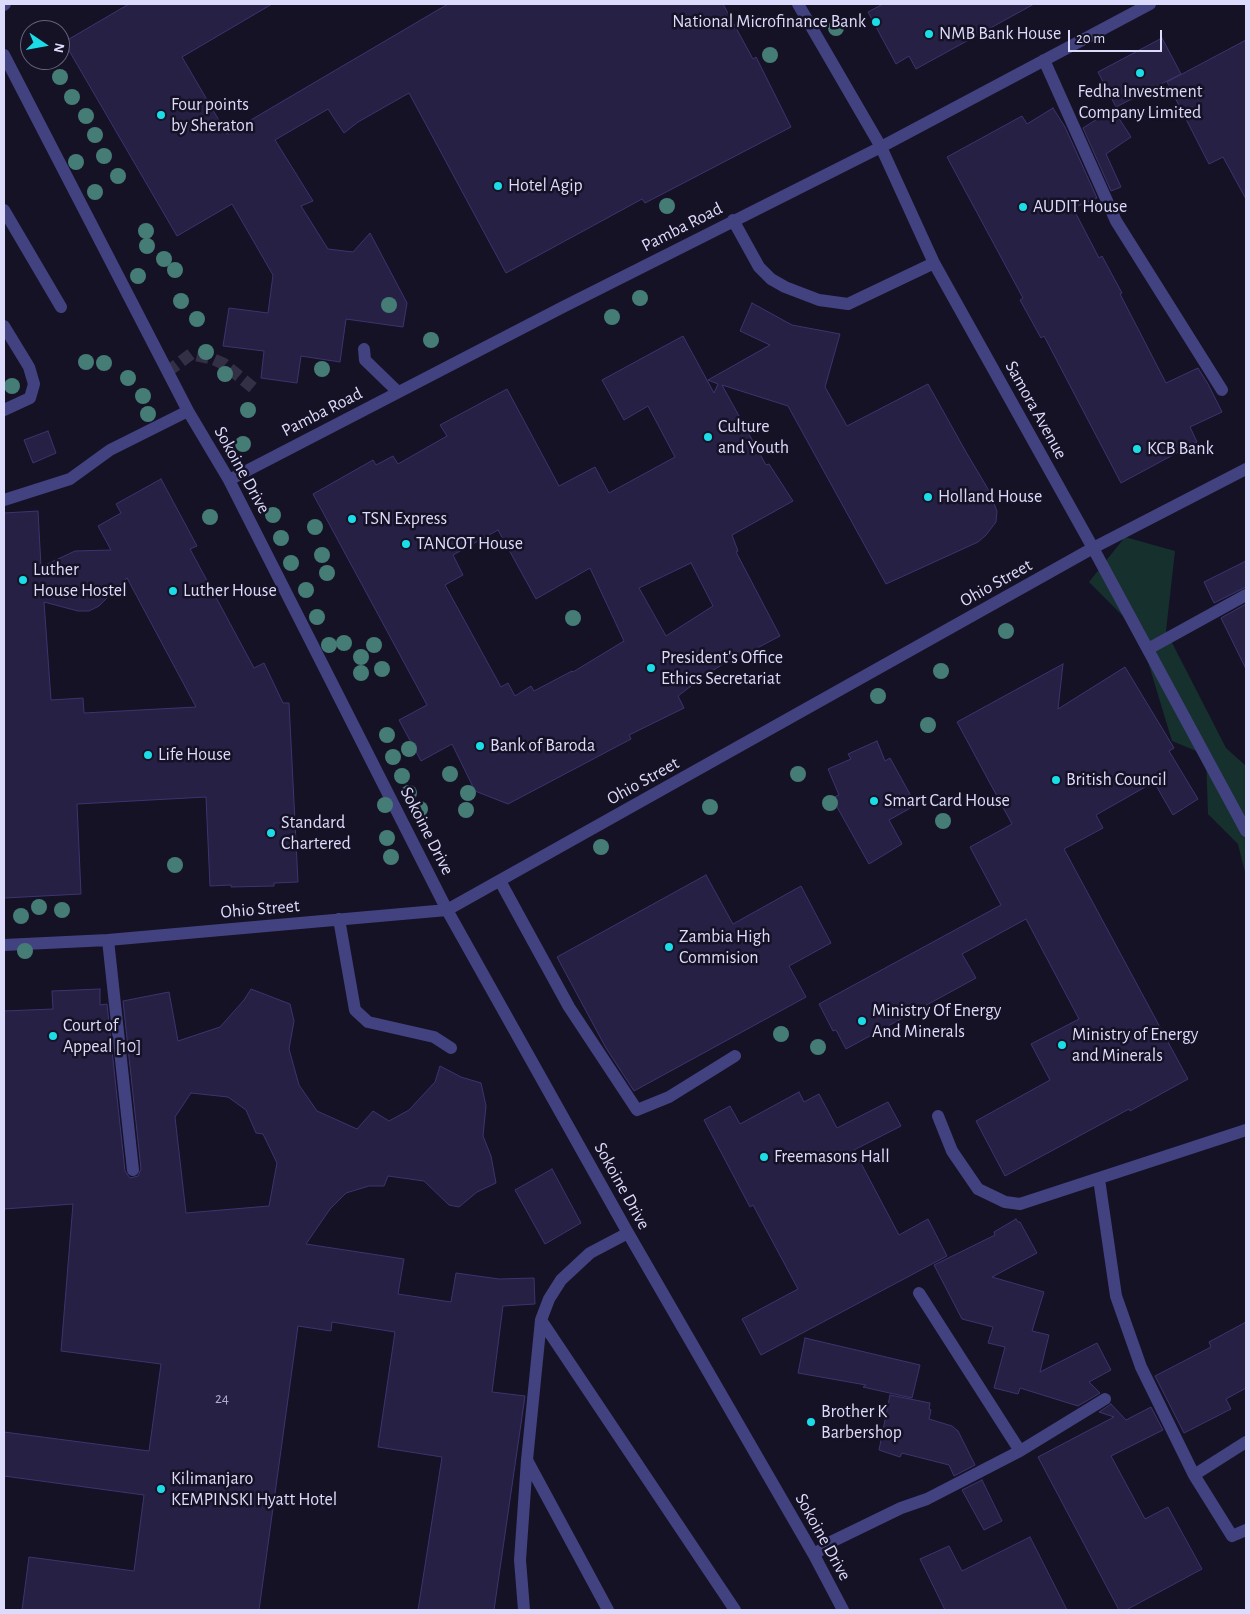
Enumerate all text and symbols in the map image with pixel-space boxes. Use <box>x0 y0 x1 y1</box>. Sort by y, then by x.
place label: National Microfinance Bank <box>672 11 866 33</box>
marker: National Microfinance Bank <box>870 16 882 28</box>
north arrow <box>20 20 70 70</box>
scale bar <box>1070 20 1164 52</box>
place label: NMB Bank House <box>939 23 1061 45</box>
marker: NMB Bank House <box>923 28 935 40</box>
text: 20 m <box>1076 31 1105 46</box>
text: N <box>51 42 67 54</box>
marker: Fedha Investment Company Limited <box>1134 67 1146 79</box>
place label: Fedha Investment Company Limited <box>1078 81 1202 124</box>
place label: Four points by Sheraton <box>171 94 254 136</box>
marker: Four points by Sheraton <box>155 109 167 121</box>
place label: Hotel Agip <box>508 175 583 197</box>
marker: Hotel Agip <box>492 180 504 192</box>
place label: AUDIT House <box>1033 196 1127 218</box>
street label: Pamba Road <box>638 197 726 257</box>
marker: AUDIT House <box>1017 201 1029 213</box>
street label: Samora Avenue <box>1000 357 1072 463</box>
street label: Pamba Road <box>278 382 366 442</box>
place label: Culture and Youth <box>718 416 789 458</box>
street label: Sokoine Drive <box>209 423 275 517</box>
marker: Culture and Youth <box>702 431 714 443</box>
place label: KCB Bank <box>1147 438 1214 460</box>
marker: KCB Bank <box>1131 443 1143 455</box>
place label: Holland House <box>938 486 1042 508</box>
marker: Holland House <box>922 491 934 503</box>
place label: TSN Express <box>362 508 447 530</box>
marker: TSN Express <box>346 513 358 525</box>
place label: TANCOT House <box>416 533 523 555</box>
marker: TANCOT House <box>400 538 412 550</box>
street label: Ohio Street <box>956 554 1036 612</box>
place label: Luther House Hostel <box>33 559 127 602</box>
marker: Luther House Hostel <box>17 574 29 586</box>
place label: Luther House <box>183 580 277 602</box>
marker: Luther House <box>167 585 179 597</box>
place label: President's Office Ethics Secretariat <box>661 647 783 690</box>
marker: President's Office Ethics Secretariat <box>645 662 657 674</box>
place label: Bank of Baroda <box>490 735 595 757</box>
marker: Bank of Baroda <box>474 740 486 752</box>
place label: Life House <box>158 744 231 766</box>
marker: Life House <box>142 749 154 761</box>
street label: Ohio Street <box>603 752 683 810</box>
place label: British Council <box>1066 769 1167 791</box>
marker: British Council <box>1050 774 1062 786</box>
street label: Sokoine Drive <box>396 783 458 879</box>
place label: Smart Card House <box>884 790 1010 812</box>
marker: Smart Card House <box>868 795 880 807</box>
place label: Standard Chartered <box>281 812 351 854</box>
marker: Standard Chartered <box>265 827 277 839</box>
street label: Ohio Street <box>220 895 300 923</box>
place label: Zambia High Commision <box>679 926 771 969</box>
marker: Zambia High Commision <box>663 941 675 953</box>
place label: Ministry Of Energy And Minerals <box>872 1000 1001 1042</box>
place label: Court of Appeal [10] <box>63 1015 141 1058</box>
marker: Ministry Of Energy And Minerals <box>856 1015 868 1027</box>
place label: Ministry of Energy and Minerals <box>1072 1024 1199 1066</box>
marker: Court of Appeal [10] <box>47 1030 59 1042</box>
marker: Ministry of Energy and Minerals <box>1056 1039 1068 1051</box>
street label: Sokoine Drive <box>589 1139 655 1233</box>
place label: Freemasons Hall <box>774 1146 890 1168</box>
marker: Freemasons Hall <box>758 1151 770 1163</box>
house number: 24 <box>215 1389 229 1407</box>
place label: Brother K Barbershop <box>821 1401 902 1444</box>
marker: Brother K Barbershop <box>805 1416 817 1428</box>
place label: Kilimanjaro KEMPINSKI Hyatt Hotel <box>171 1468 337 1510</box>
marker: Kilimanjaro KEMPINSKI Hyatt Hotel <box>155 1483 167 1495</box>
street label: Sokoine Drive <box>790 1490 856 1584</box>

